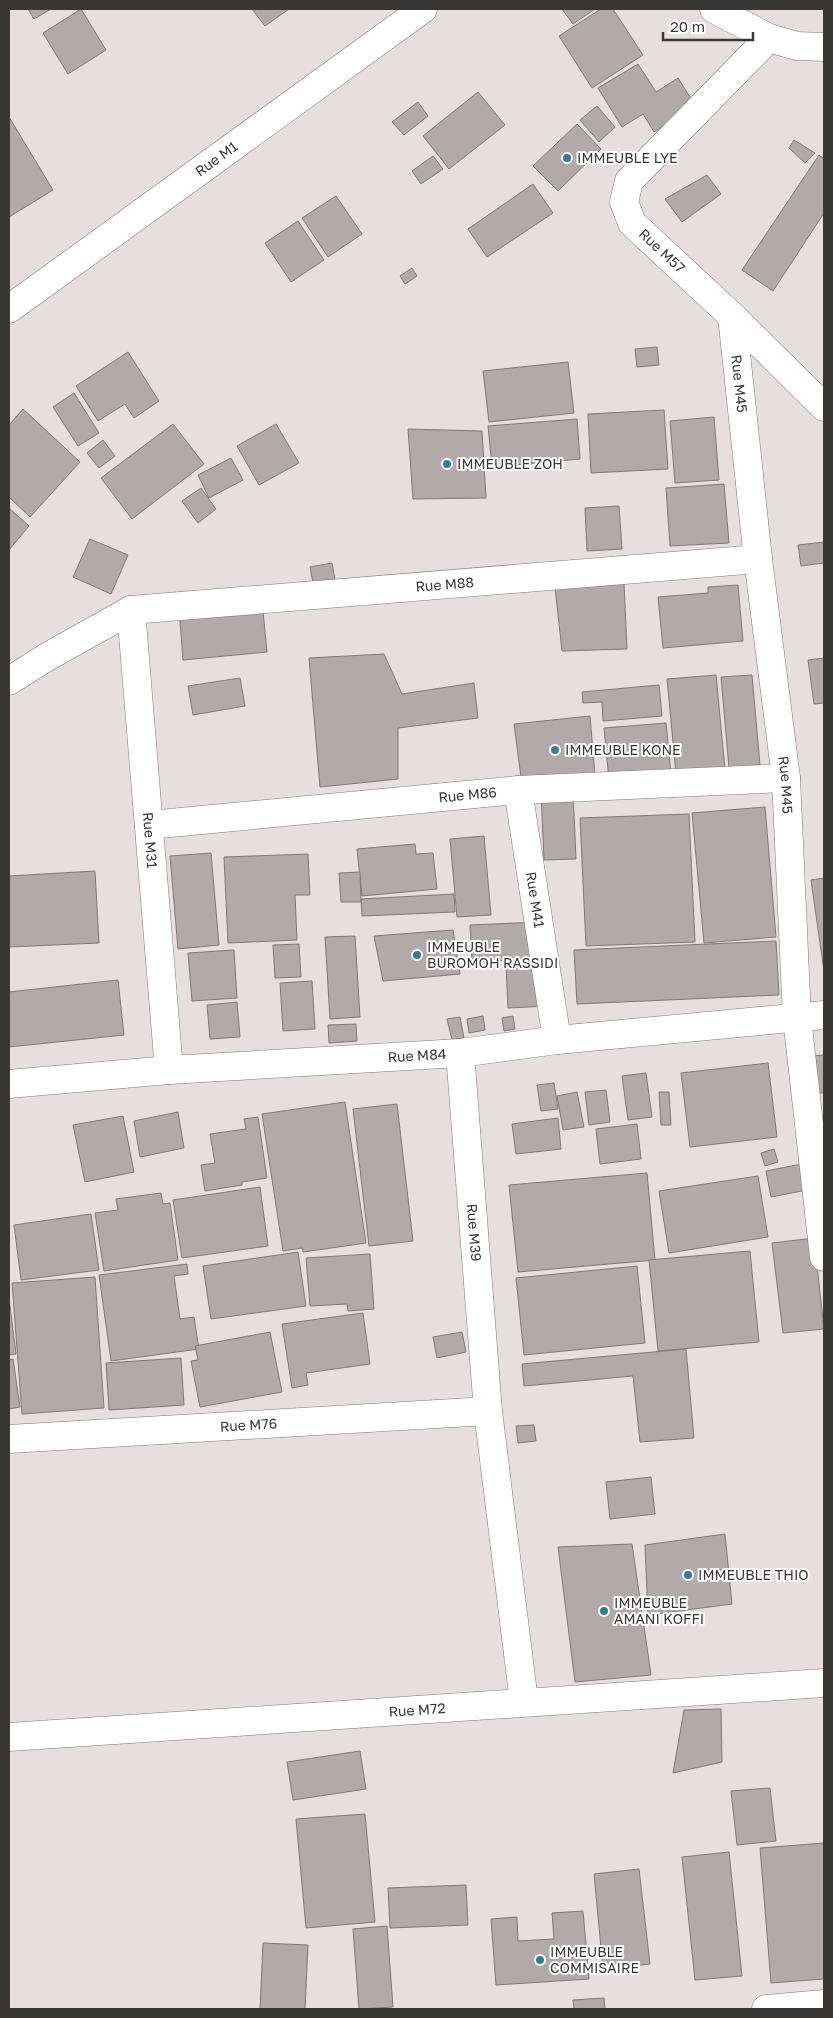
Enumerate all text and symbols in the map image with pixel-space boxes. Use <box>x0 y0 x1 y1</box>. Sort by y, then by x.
scale bar <box>663 10 753 42</box>
text: 20 m <box>670 17 705 35</box>
street label: Rue M1 <box>191 137 241 179</box>
place label: IMMEUBLE LYE <box>577 149 677 166</box>
marker: IMMEUBLE LYE <box>561 152 573 164</box>
street label: Rue M57 <box>636 225 689 276</box>
street label: Rue M45 <box>728 354 751 413</box>
place label: IMMEUBLE ZOH <box>457 455 563 472</box>
marker: IMMEUBLE ZOH <box>441 458 453 470</box>
street label: Rue M88 <box>415 573 475 595</box>
place label: IMMEUBLE KONE <box>565 741 681 758</box>
marker: IMMEUBLE KONE <box>549 744 561 756</box>
street label: Rue M45 <box>775 755 797 814</box>
street label: Rue M86 <box>438 783 497 806</box>
street label: Rue M31 <box>140 811 161 869</box>
street label: Rue M41 <box>523 870 548 929</box>
place label: IMMEUBLE BUROMOH RASSIDI <box>427 938 558 971</box>
marker: IMMEUBLE BUROMOH RASSIDI <box>411 949 423 961</box>
street label: Rue M84 <box>387 1045 447 1065</box>
street label: Rue M39 <box>464 1203 485 1262</box>
street label: Rue M76 <box>219 1414 278 1435</box>
place label: IMMEUBLE THIO <box>698 1566 809 1583</box>
marker: IMMEUBLE THIO <box>682 1569 694 1581</box>
place label: IMMEUBLE AMANI KOFFI <box>614 1594 704 1627</box>
marker: IMMEUBLE AMANI KOFFI <box>598 1605 610 1617</box>
street label: Rue M72 <box>388 1699 446 1720</box>
place label: IMMEUBLE COMMISAIRE <box>550 1943 639 1976</box>
marker: IMMEUBLE COMMISAIRE <box>534 1954 546 1966</box>

